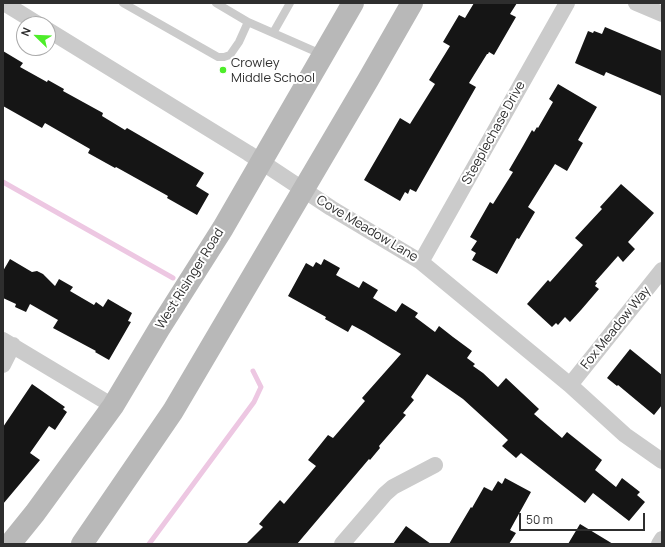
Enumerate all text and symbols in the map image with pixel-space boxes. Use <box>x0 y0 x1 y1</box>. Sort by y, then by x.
north arrow <box>16 16 56 56</box>
text: N <box>17 25 34 38</box>
place label: Crowley Middle School <box>231 55 315 86</box>
marker: Crowley Middle School <box>218 65 228 75</box>
street label: Steeplechase Drive <box>459 79 529 187</box>
street label: Cove Meadow Lane <box>313 193 421 265</box>
street label: West Risinger Road <box>153 226 227 332</box>
street label: Fox Meadow Way <box>578 283 654 373</box>
scale bar <box>521 505 647 531</box>
text: 50 m <box>526 511 553 528</box>

